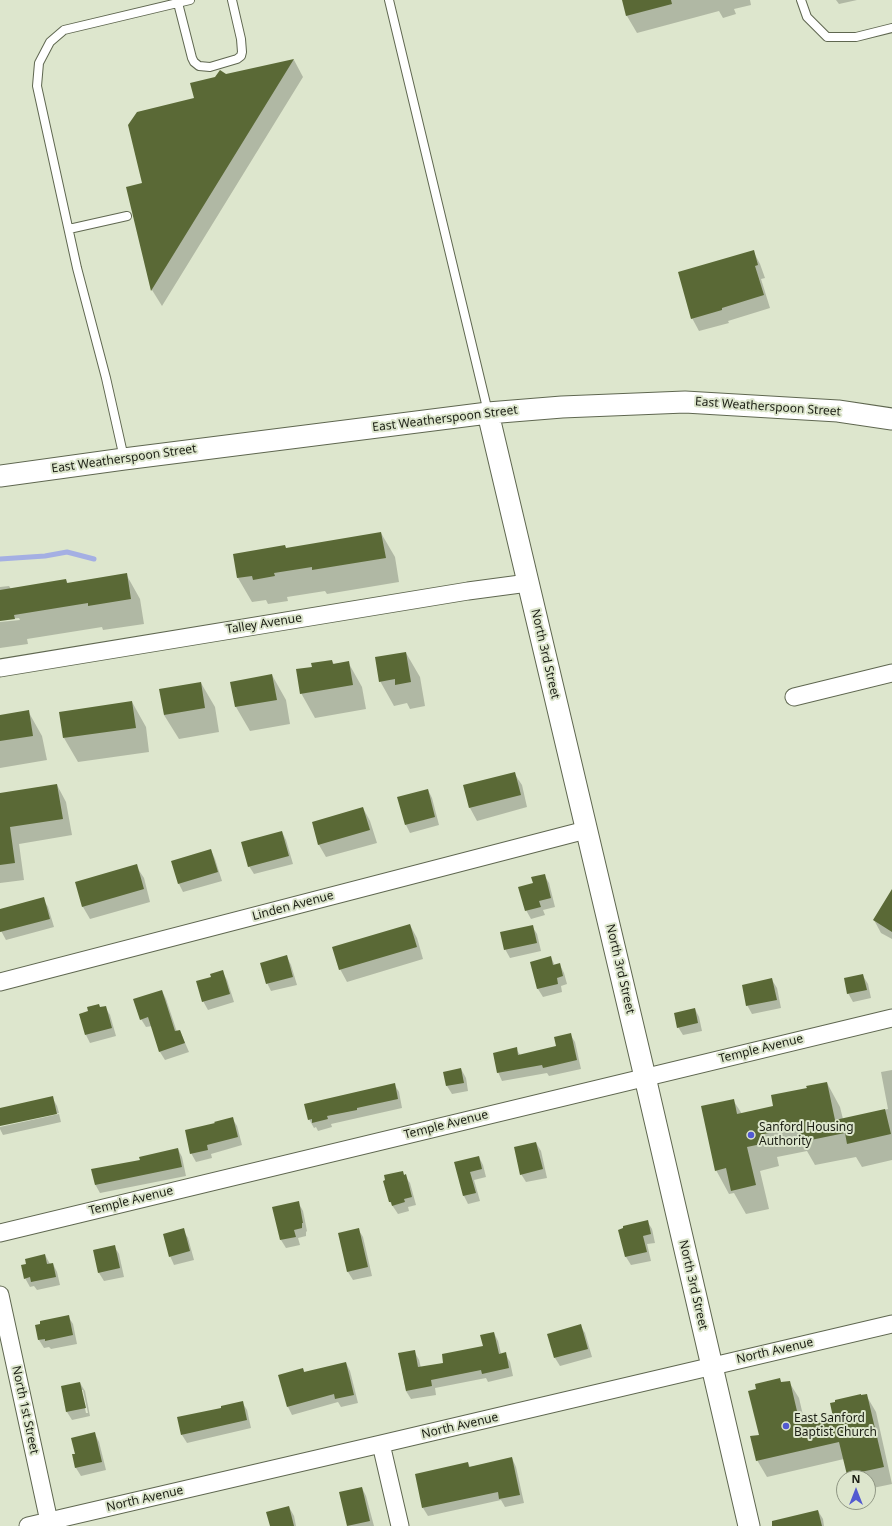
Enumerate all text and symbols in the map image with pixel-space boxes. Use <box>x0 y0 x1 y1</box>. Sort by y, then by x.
street label: East Weatherspoon Street <box>695 395 841 419</box>
street label: East Weatherspoon Street <box>372 403 518 435</box>
street label: East Weatherspoon Street <box>51 442 197 476</box>
street label: North 3rd Street <box>528 608 562 700</box>
street label: Talley Avenue <box>225 611 303 637</box>
street label: Linden Avenue <box>251 888 335 924</box>
street label: North 3rd Street <box>603 923 637 1015</box>
street label: Temple Avenue <box>717 1032 805 1066</box>
street label: Temple Avenue <box>402 1108 490 1142</box>
place label: Sanford Housing Authority <box>759 1121 854 1149</box>
marker: Sanford Housing Authority <box>746 1130 756 1140</box>
street label: Temple Avenue <box>87 1184 175 1218</box>
street label: North 3rd Street <box>676 1239 710 1331</box>
street label: North Avenue <box>735 1335 815 1367</box>
street label: North 1st Street <box>9 1365 41 1455</box>
street label: North Avenue <box>420 1410 500 1442</box>
place label: East Sanford Baptist Church <box>794 1412 877 1440</box>
marker: East Sanford Baptist Church <box>781 1421 791 1431</box>
north arrow <box>836 1470 876 1510</box>
text: N <box>852 1471 860 1486</box>
street label: North Avenue <box>105 1483 185 1515</box>

